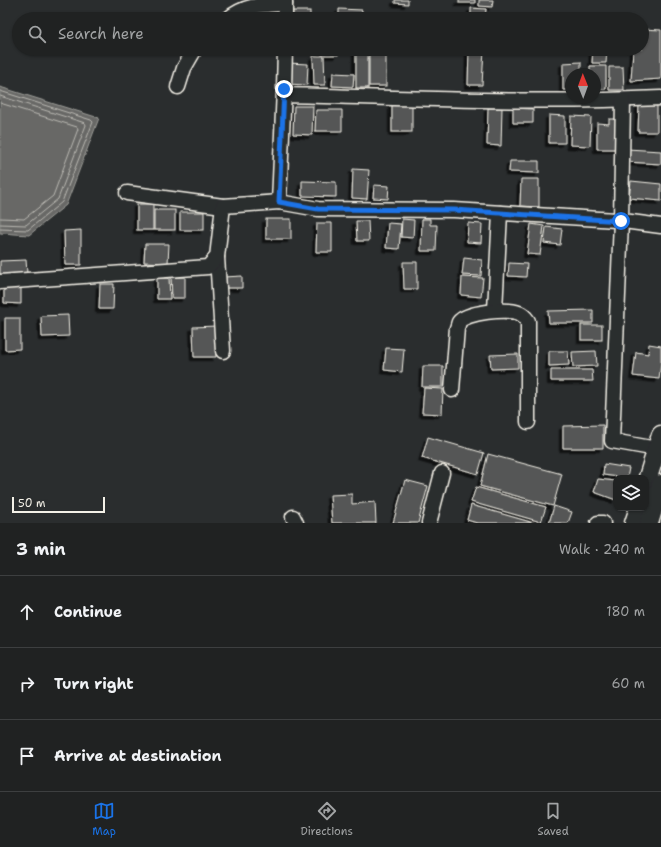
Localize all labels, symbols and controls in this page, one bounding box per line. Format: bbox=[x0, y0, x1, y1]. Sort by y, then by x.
search box bbox=[12, 12, 649, 56]
icon: search bbox=[26, 23, 48, 45]
text: Search here bbox=[58, 24, 144, 44]
north arrow bbox=[565, 68, 601, 104]
route end bbox=[275, 80, 293, 98]
route start bbox=[612, 212, 630, 230]
map controls bbox=[613, 475, 649, 511]
button: layers bbox=[613, 475, 649, 511]
scale bar bbox=[12, 495, 105, 514]
text: 50 m bbox=[18, 496, 46, 511]
text: 3 min bbox=[16, 538, 66, 560]
text: Walk · 240 m bbox=[559, 541, 645, 558]
icon: ahead bbox=[16, 601, 38, 623]
text: Continue bbox=[54, 602, 122, 622]
text: 180 m bbox=[606, 603, 645, 620]
icon: right bbox=[16, 673, 38, 695]
text: Turn right bbox=[54, 674, 134, 694]
text: 60 m bbox=[612, 675, 645, 692]
icon: arrive bbox=[16, 745, 38, 767]
text: Arrive at destination bbox=[54, 746, 222, 766]
tab: Map bbox=[92, 800, 116, 839]
tab: Directions bbox=[300, 800, 353, 839]
tab: Saved bbox=[537, 800, 569, 839]

